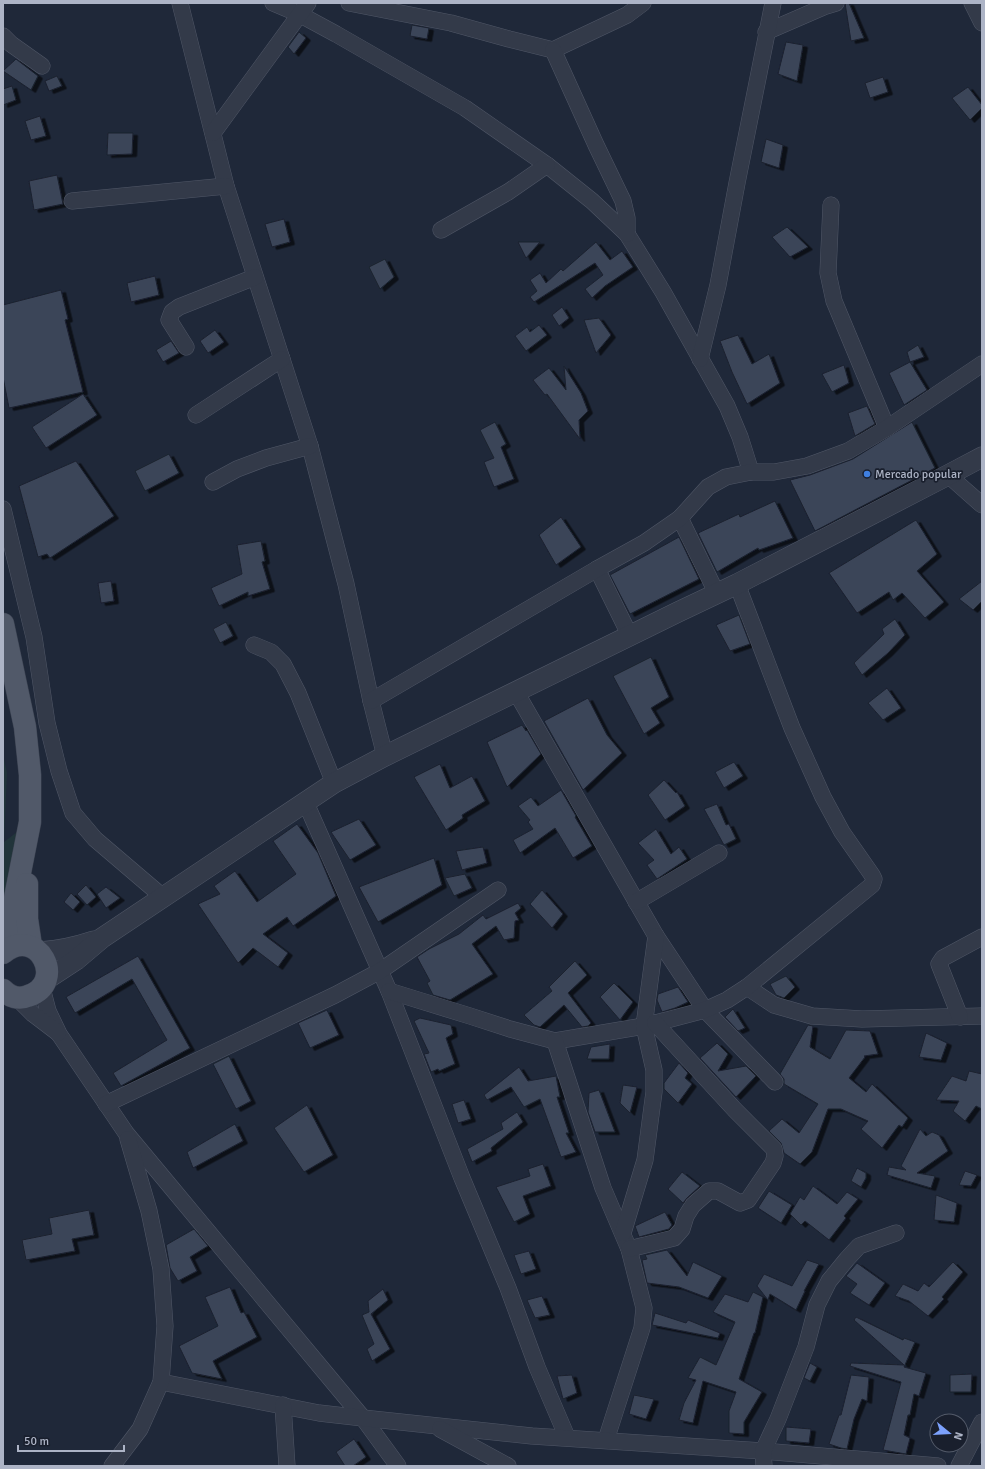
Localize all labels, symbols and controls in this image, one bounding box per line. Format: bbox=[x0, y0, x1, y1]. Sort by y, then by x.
place label: Mercado popular bbox=[875, 467, 962, 482]
marker: Mercado popular bbox=[862, 469, 872, 479]
north arrow bbox=[929, 1413, 969, 1453]
scale bar bbox=[18, 1427, 124, 1453]
text: N bbox=[951, 1430, 965, 1442]
text: 50 m bbox=[24, 1434, 49, 1449]

